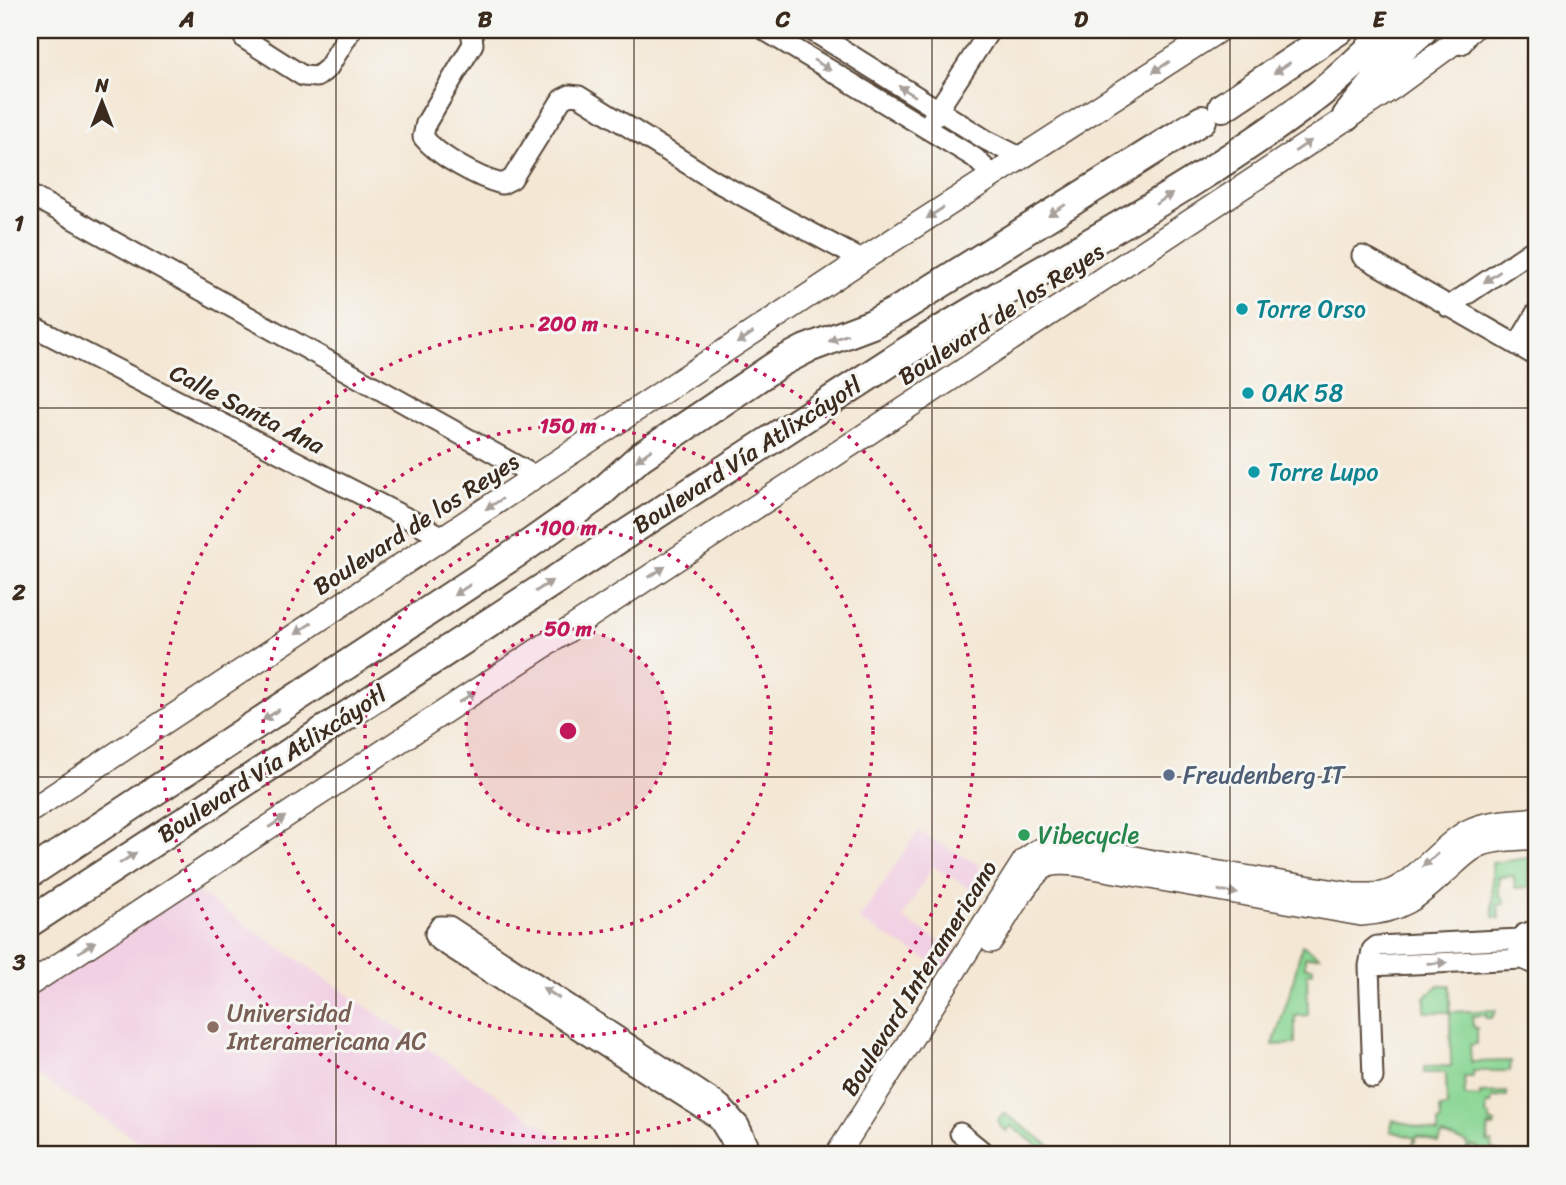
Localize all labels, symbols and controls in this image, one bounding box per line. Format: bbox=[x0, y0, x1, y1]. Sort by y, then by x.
text: A bbox=[178, 0, 195, 40]
text: B bbox=[478, 0, 493, 40]
text: C bbox=[775, 0, 791, 40]
text: D bbox=[1074, 0, 1089, 40]
text: E bbox=[1373, 0, 1388, 40]
one-way arrow bbox=[813, 59, 832, 72]
one-way arrow bbox=[1152, 60, 1171, 73]
one-way arrow bbox=[1272, 61, 1292, 74]
north arrow bbox=[66, 66, 136, 136]
text: N bbox=[94, 69, 109, 102]
one-way arrow bbox=[898, 84, 917, 97]
one-way arrow bbox=[1294, 139, 1312, 153]
one-way arrow bbox=[1155, 192, 1174, 205]
text: 1 bbox=[14, 203, 24, 244]
one-way arrow bbox=[1048, 204, 1067, 217]
one-way arrow bbox=[926, 206, 945, 219]
street label: Boulevard de los Reyes bbox=[889, 231, 1113, 397]
one-way arrow bbox=[1482, 271, 1502, 284]
place label: Torre Orso bbox=[1256, 288, 1366, 330]
marker: Torre Orso bbox=[1234, 301, 1250, 317]
text: 200 m bbox=[537, 305, 599, 343]
one-way arrow bbox=[736, 331, 755, 344]
one-way arrow bbox=[827, 332, 848, 343]
street label: Calle Santa Ana bbox=[162, 352, 333, 466]
street label: Boulevard Vía Atlixcáyotl bbox=[624, 364, 871, 545]
place label: OAK 58 bbox=[1262, 372, 1343, 414]
marker: OAK 58 bbox=[1240, 385, 1256, 401]
text: 150 m bbox=[540, 407, 597, 445]
street label: Boulevard de los Reyes bbox=[304, 441, 528, 607]
one-way arrow bbox=[635, 448, 653, 462]
place label: Torre Lupo bbox=[1268, 451, 1378, 493]
marker: Torre Lupo bbox=[1246, 464, 1262, 480]
one-way arrow bbox=[485, 497, 504, 510]
text: 100 m bbox=[539, 509, 597, 547]
one-way arrow bbox=[648, 565, 666, 579]
text: 2 bbox=[11, 572, 26, 613]
one-way arrow bbox=[534, 580, 553, 593]
one-way arrow bbox=[452, 583, 471, 596]
text: 50 m bbox=[544, 610, 593, 648]
one-way arrow bbox=[295, 621, 313, 635]
street label: Boulevard Vía Atlixcáyotl bbox=[149, 673, 396, 854]
one-way arrow bbox=[457, 690, 477, 703]
one-way arrow bbox=[262, 708, 281, 721]
centre of rings bbox=[556, 719, 580, 743]
place label: Freudenberg IT bbox=[1183, 754, 1347, 796]
marker: Freudenberg IT bbox=[1161, 767, 1177, 783]
place label: Vibecycle bbox=[1038, 814, 1139, 856]
one-way arrow bbox=[267, 815, 287, 828]
marker: Vibecycle bbox=[1016, 827, 1032, 843]
one-way arrow bbox=[119, 851, 137, 865]
street label: Boulevard Interamericano bbox=[829, 851, 1009, 1105]
one-way arrow bbox=[1422, 852, 1439, 867]
one-way arrow bbox=[1217, 886, 1239, 897]
one-way arrow bbox=[78, 940, 96, 954]
text: 3 bbox=[12, 942, 26, 983]
one-way arrow bbox=[1426, 957, 1448, 968]
one-way arrow bbox=[542, 986, 560, 1000]
place label: Universidad Interamericana AC bbox=[226, 992, 427, 1062]
marker: Universidad Interamericana AC bbox=[205, 1019, 221, 1035]

